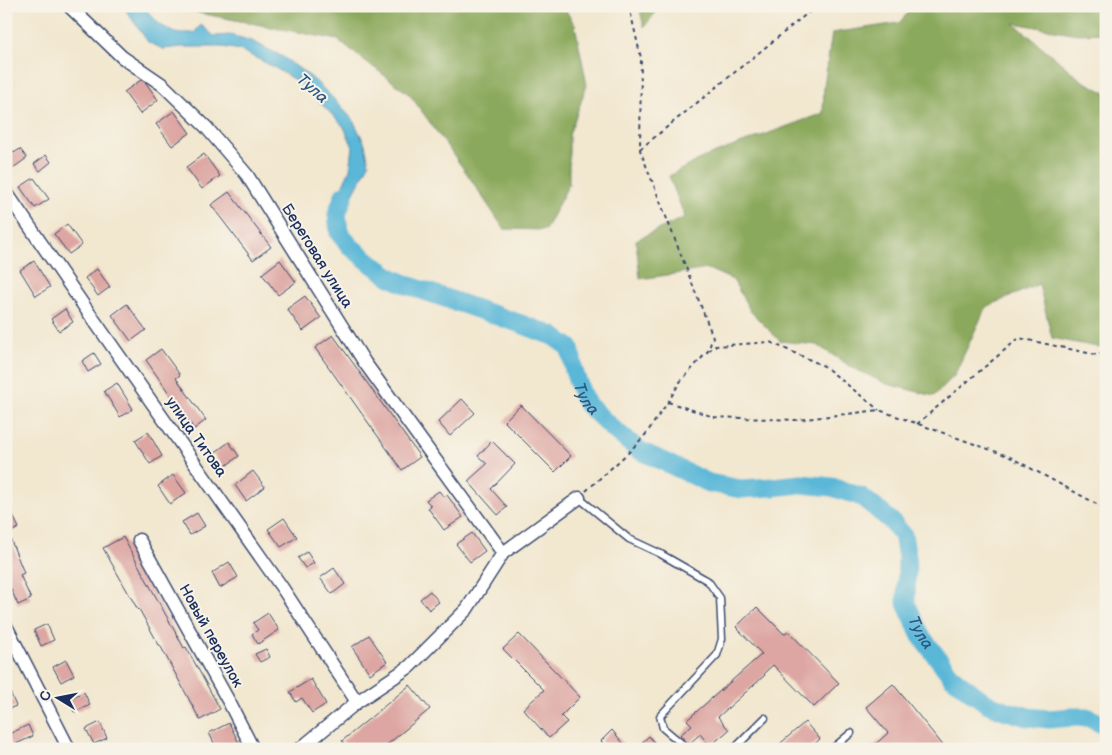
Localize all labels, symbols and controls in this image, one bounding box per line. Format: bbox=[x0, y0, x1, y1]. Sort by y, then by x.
water label: Тула bbox=[292, 70, 332, 108]
street label: Береговая улица bbox=[277, 200, 357, 312]
water label: Тула bbox=[569, 380, 603, 420]
street label: улица Титова bbox=[161, 393, 231, 481]
street label: Новый переулок bbox=[175, 581, 247, 691]
water label: Тула bbox=[904, 613, 937, 653]
north arrow bbox=[32, 672, 82, 722]
text: С bbox=[36, 689, 55, 702]

